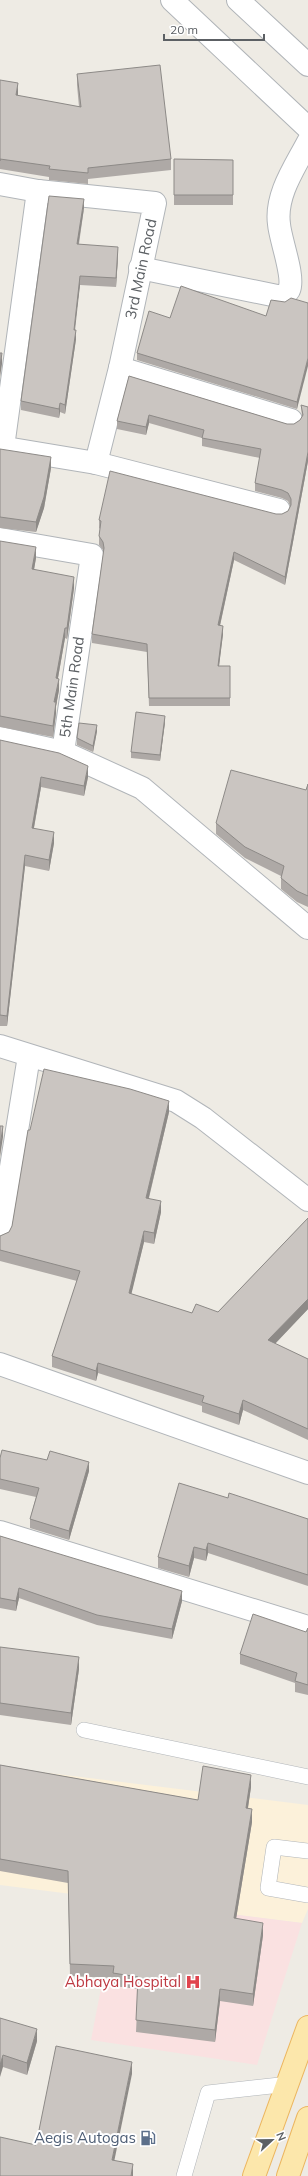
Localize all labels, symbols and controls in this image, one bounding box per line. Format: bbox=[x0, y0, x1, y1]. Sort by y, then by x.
scale bar bbox=[164, 16, 264, 42]
text: 20 m bbox=[170, 22, 198, 37]
street label: 3rd Main Road bbox=[121, 217, 160, 321]
street label: 5th Main Road bbox=[55, 635, 88, 739]
place label: Abhaya Hospital bbox=[65, 1972, 181, 1991]
hospital icon: Abhaya Hospital bbox=[184, 1973, 202, 1991]
north arrow bbox=[252, 2120, 292, 2160]
place label: Aegis Autogas bbox=[34, 2128, 136, 2147]
fuel station icon: Aegis Autogas bbox=[139, 2129, 157, 2147]
text: N bbox=[273, 2130, 289, 2143]

